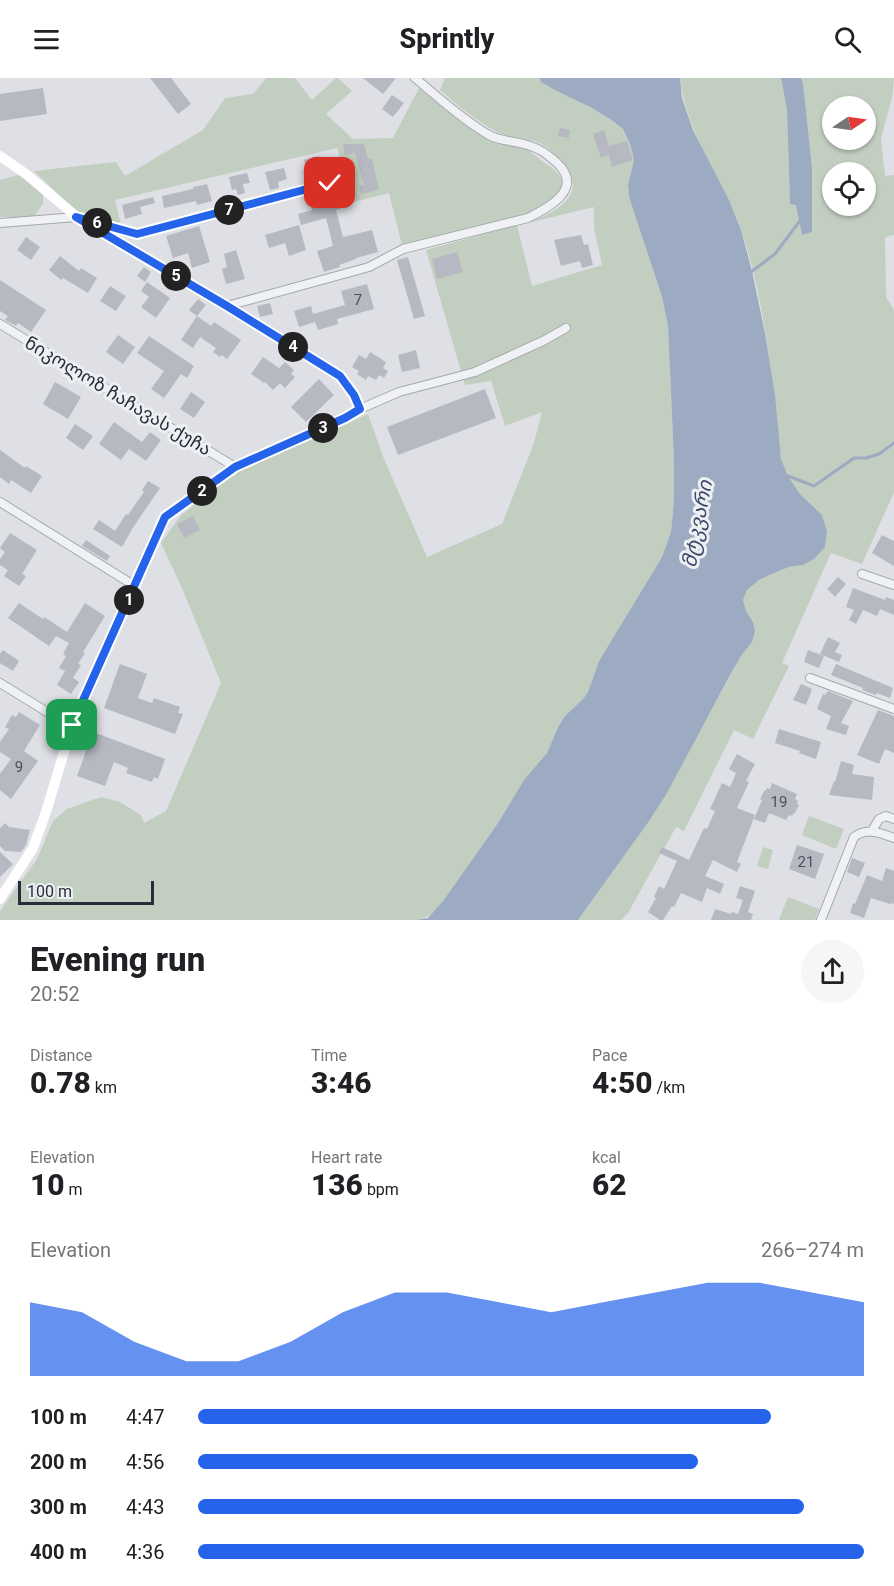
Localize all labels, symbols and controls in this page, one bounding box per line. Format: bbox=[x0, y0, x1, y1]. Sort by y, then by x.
icon: menu bbox=[30, 23, 63, 56]
text: Sprintly bbox=[400, 23, 494, 55]
icon: search bbox=[831, 23, 864, 56]
north arrow bbox=[822, 96, 876, 150]
map controls bbox=[822, 96, 876, 216]
pin bbox=[304, 157, 355, 208]
button: locate bbox=[822, 162, 876, 216]
icon: check bbox=[313, 166, 346, 199]
pin: 7 bbox=[214, 195, 244, 225]
text: 7 bbox=[224, 200, 234, 219]
pin: 6 bbox=[82, 208, 112, 238]
text: 6 bbox=[92, 213, 102, 232]
pin: 5 bbox=[161, 261, 191, 291]
text: 5 bbox=[171, 266, 181, 285]
house number: 7 bbox=[354, 291, 362, 309]
street label: ნიკოლოზ ჩაჩავას ქუჩა bbox=[21, 332, 215, 460]
pin: 4 bbox=[278, 332, 308, 362]
text: 4 bbox=[288, 337, 298, 356]
pin: 3 bbox=[308, 413, 338, 443]
text: 3 bbox=[318, 418, 328, 437]
pin: 2 bbox=[187, 476, 217, 506]
water label: მტკვარი bbox=[677, 477, 717, 570]
text: 2 bbox=[197, 481, 207, 500]
pin: 1 bbox=[114, 585, 144, 615]
text: 1 bbox=[124, 590, 134, 609]
pin bbox=[46, 699, 97, 750]
icon: arrive bbox=[55, 708, 88, 741]
house number: 9 bbox=[15, 758, 23, 776]
house number: 19 bbox=[771, 793, 787, 811]
house number: 21 bbox=[798, 853, 814, 871]
scale bar bbox=[18, 878, 154, 905]
text: 100 m bbox=[27, 882, 72, 901]
text: Evening run bbox=[30, 940, 205, 979]
button: share bbox=[801, 940, 864, 1003]
text: 20:52 bbox=[30, 982, 80, 1006]
text: Distance bbox=[30, 1046, 92, 1065]
text: Time bbox=[311, 1046, 347, 1065]
text: Pace bbox=[592, 1046, 628, 1065]
text: 0.78 bbox=[30, 1065, 91, 1100]
text: 3:46 bbox=[311, 1065, 372, 1100]
text: 4:50 bbox=[592, 1065, 653, 1100]
text: km bbox=[91, 1078, 117, 1097]
text: /km bbox=[653, 1078, 685, 1097]
text: Elevation bbox=[30, 1148, 95, 1167]
text: Heart rate bbox=[311, 1148, 382, 1167]
text: kcal bbox=[592, 1148, 621, 1167]
text: 10 bbox=[30, 1167, 65, 1202]
text: 136 bbox=[311, 1167, 363, 1202]
text: 62 bbox=[592, 1167, 627, 1202]
text: m bbox=[65, 1180, 83, 1199]
text: bpm bbox=[363, 1180, 399, 1199]
text: Elevation bbox=[30, 1238, 111, 1262]
text: 266–274 m bbox=[761, 1238, 864, 1262]
text: 100 m bbox=[30, 1405, 87, 1429]
text: 4:47 bbox=[126, 1405, 165, 1429]
text: 200 m bbox=[30, 1450, 87, 1474]
text: 4:56 bbox=[126, 1450, 165, 1474]
text: 300 m bbox=[30, 1495, 87, 1519]
text: 4:43 bbox=[126, 1495, 165, 1519]
text: 400 m bbox=[30, 1540, 87, 1564]
text: 4:36 bbox=[126, 1540, 165, 1564]

